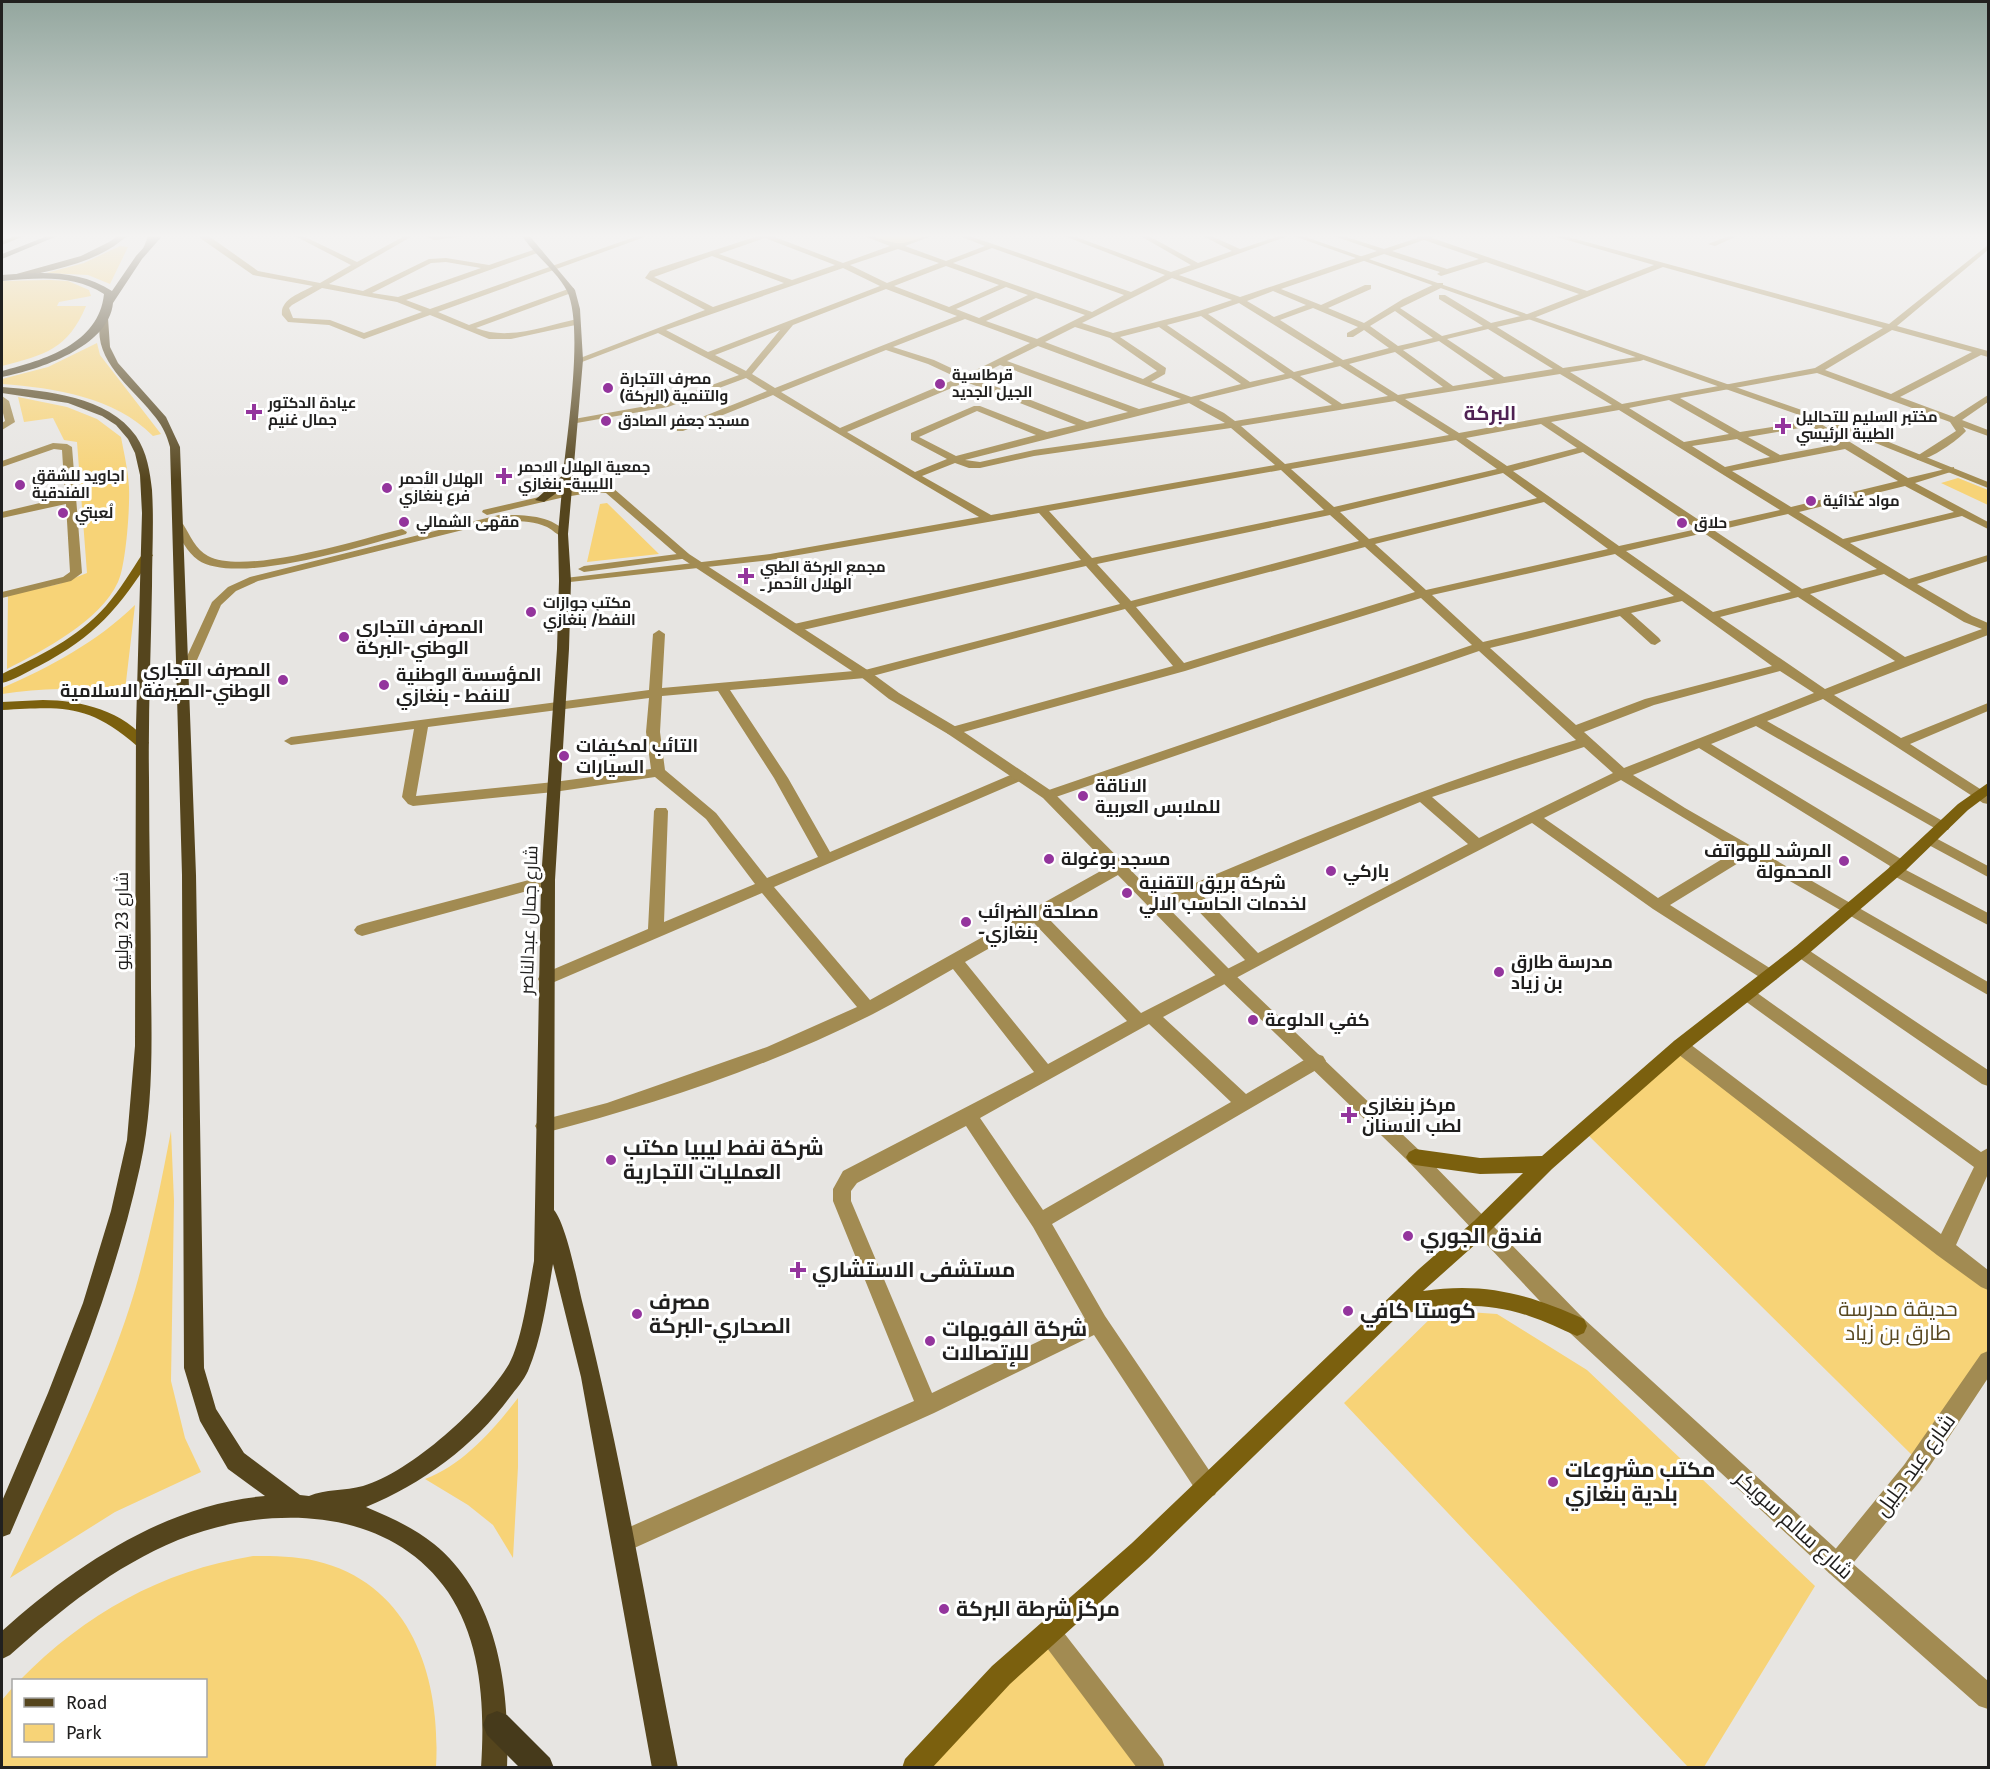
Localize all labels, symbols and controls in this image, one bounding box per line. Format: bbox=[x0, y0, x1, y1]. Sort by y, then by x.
place label: قرطاسية الجيل الجديد bbox=[952, 366, 1032, 401]
place label: مصرف التجارة والتنمية (البركة) bbox=[620, 370, 728, 405]
marker: قرطاسية الجيل الجديد bbox=[933, 377, 947, 391]
marker: مصرف التجارة والتنمية (البركة) bbox=[601, 381, 615, 395]
place label: عيادة الدكتور جمال غنيم bbox=[267, 394, 356, 430]
district label: البركة bbox=[1464, 401, 1516, 425]
marker: عيادة الدكتور جمال غنيم bbox=[245, 403, 263, 421]
place label: مختبر السليم للتحاليل الطيبة الرئيسي bbox=[1796, 408, 1938, 446]
place label: مسجد جعفر الصادق bbox=[618, 412, 750, 430]
marker: مسجد جعفر الصادق bbox=[599, 414, 613, 428]
marker: مختبر السليم للتحاليل الطيبة الرئيسي bbox=[1774, 417, 1792, 435]
place label: جمعية الهلال الاحمر الليبية- بنغازي bbox=[517, 458, 650, 496]
place label: اجاويد للشقق الفندقية bbox=[32, 467, 125, 502]
marker: جمعية الهلال الاحمر الليبية- بنغازي bbox=[495, 467, 513, 485]
place label: الهلال الأحمر فرع بنغازي bbox=[398, 470, 483, 508]
marker: اجاويد للشقق الفندقية bbox=[13, 478, 27, 492]
marker: الهلال الأحمر فرع بنغازي bbox=[380, 481, 394, 495]
place label: مواد غذائية bbox=[1823, 492, 1900, 510]
marker: مواد غذائية bbox=[1804, 494, 1818, 508]
place label: لُعبتي bbox=[75, 503, 113, 525]
marker: لُعبتي bbox=[56, 506, 70, 520]
place label: مقهى الشمالي bbox=[416, 513, 520, 534]
place label: حلاق bbox=[1694, 514, 1727, 532]
marker: مقهى الشمالي bbox=[397, 515, 411, 529]
marker: حلاق bbox=[1675, 516, 1689, 530]
place label: مجمع البركة الطبي _الهلال الأحمر bbox=[760, 558, 886, 593]
marker: مجمع البركة الطبي _الهلال الأحمر bbox=[737, 567, 755, 585]
place label: مكتب جوازات النفط/ بنغازي bbox=[543, 594, 636, 632]
marker: مكتب جوازات النفط/ بنغازي bbox=[524, 605, 538, 619]
place label: المصرف التجاري الوطني-البركة bbox=[356, 616, 484, 663]
marker: المصرف التجاري الوطني-البركة bbox=[337, 630, 351, 644]
place label: المصرف التجاري الوطني-الصيرفة الاسلامية bbox=[60, 659, 271, 706]
place label: المؤسسة الوطنية للنفط - بنغازي bbox=[396, 664, 541, 710]
marker: المصرف التجاري الوطني-الصيرفة الاسلامية bbox=[276, 673, 290, 687]
marker: المؤسسة الوطنية للنفط - بنغازي bbox=[377, 678, 391, 692]
place label: التائب لمكيفات السيارات bbox=[576, 735, 698, 778]
marker: التائب لمكيفات السيارات bbox=[557, 749, 571, 763]
place label: الاناقة للملابس العربية bbox=[1095, 775, 1220, 818]
marker: الاناقة للملابس العربية bbox=[1076, 789, 1090, 803]
place label: المرشد للهواتف المحمولة bbox=[1704, 840, 1832, 883]
street label: شارع جمال عبدالناصر bbox=[515, 845, 544, 996]
place label: مسجد بوغولة bbox=[1061, 848, 1170, 870]
marker: مسجد بوغولة bbox=[1042, 852, 1056, 866]
marker: المرشد للهواتف المحمولة bbox=[1837, 854, 1851, 868]
place label: باركي bbox=[1343, 860, 1389, 886]
marker: باركي bbox=[1324, 864, 1338, 878]
street label: شارع 23 يوليو bbox=[111, 872, 134, 970]
place label: شركة بريق التقنية لخدمات الحاسب الالي bbox=[1139, 872, 1306, 919]
marker: شركة بريق التقنية لخدمات الحاسب الالي bbox=[1120, 886, 1134, 900]
place label: مصلحة الضرائب -بنغازي bbox=[978, 901, 1099, 947]
marker: مصلحة الضرائب -بنغازي bbox=[959, 915, 973, 929]
place label: مدرسة طارق بن زياد bbox=[1511, 951, 1613, 994]
marker: مدرسة طارق بن زياد bbox=[1492, 965, 1506, 979]
place label: كفي الدلوعة bbox=[1265, 1009, 1370, 1035]
marker: كفي الدلوعة bbox=[1246, 1013, 1260, 1027]
place label: مركز بنغازي لطب الاسنان bbox=[1362, 1094, 1462, 1137]
marker: مركز بنغازي لطب الاسنان bbox=[1340, 1106, 1358, 1124]
place label: شركة نفط ليبيا مكتب العمليات التجارية bbox=[623, 1135, 824, 1185]
marker: شركة نفط ليبيا مكتب العمليات التجارية bbox=[604, 1153, 618, 1167]
place label: فندق الجوري bbox=[1420, 1223, 1542, 1253]
marker: فندق الجوري bbox=[1401, 1229, 1415, 1243]
place label: مستشفى الاستشاري bbox=[812, 1257, 1015, 1287]
marker: مستشفى الاستشاري bbox=[789, 1261, 807, 1279]
place label: مصرف الصحاري-البركة bbox=[649, 1289, 791, 1343]
park label: حديقة مدرسة طارق بن زياد bbox=[1838, 1296, 1958, 1346]
place label: كوستا كافي bbox=[1360, 1298, 1476, 1328]
marker: كوستا كافي bbox=[1341, 1304, 1355, 1318]
marker: مصرف الصحاري-البركة bbox=[630, 1307, 644, 1321]
place label: شركة الفويهات للإتصالات bbox=[942, 1316, 1087, 1367]
marker: شركة الفويهات للإتصالات bbox=[923, 1334, 937, 1348]
street label: شارع عبد جليل bbox=[1869, 1409, 1962, 1522]
place label: مكتب مشروعات بلدية بنغازي bbox=[1565, 1457, 1715, 1511]
street label: شارع سالم سويكر bbox=[1728, 1464, 1859, 1586]
marker: مكتب مشروعات بلدية بنغازي bbox=[1546, 1475, 1560, 1489]
place label: مركز شرطة البركة bbox=[956, 1596, 1120, 1622]
marker: مركز شرطة البركة bbox=[937, 1602, 951, 1616]
legend bbox=[12, 1679, 207, 1757]
text: Road bbox=[66, 1692, 108, 1714]
text: Park bbox=[66, 1722, 102, 1744]

